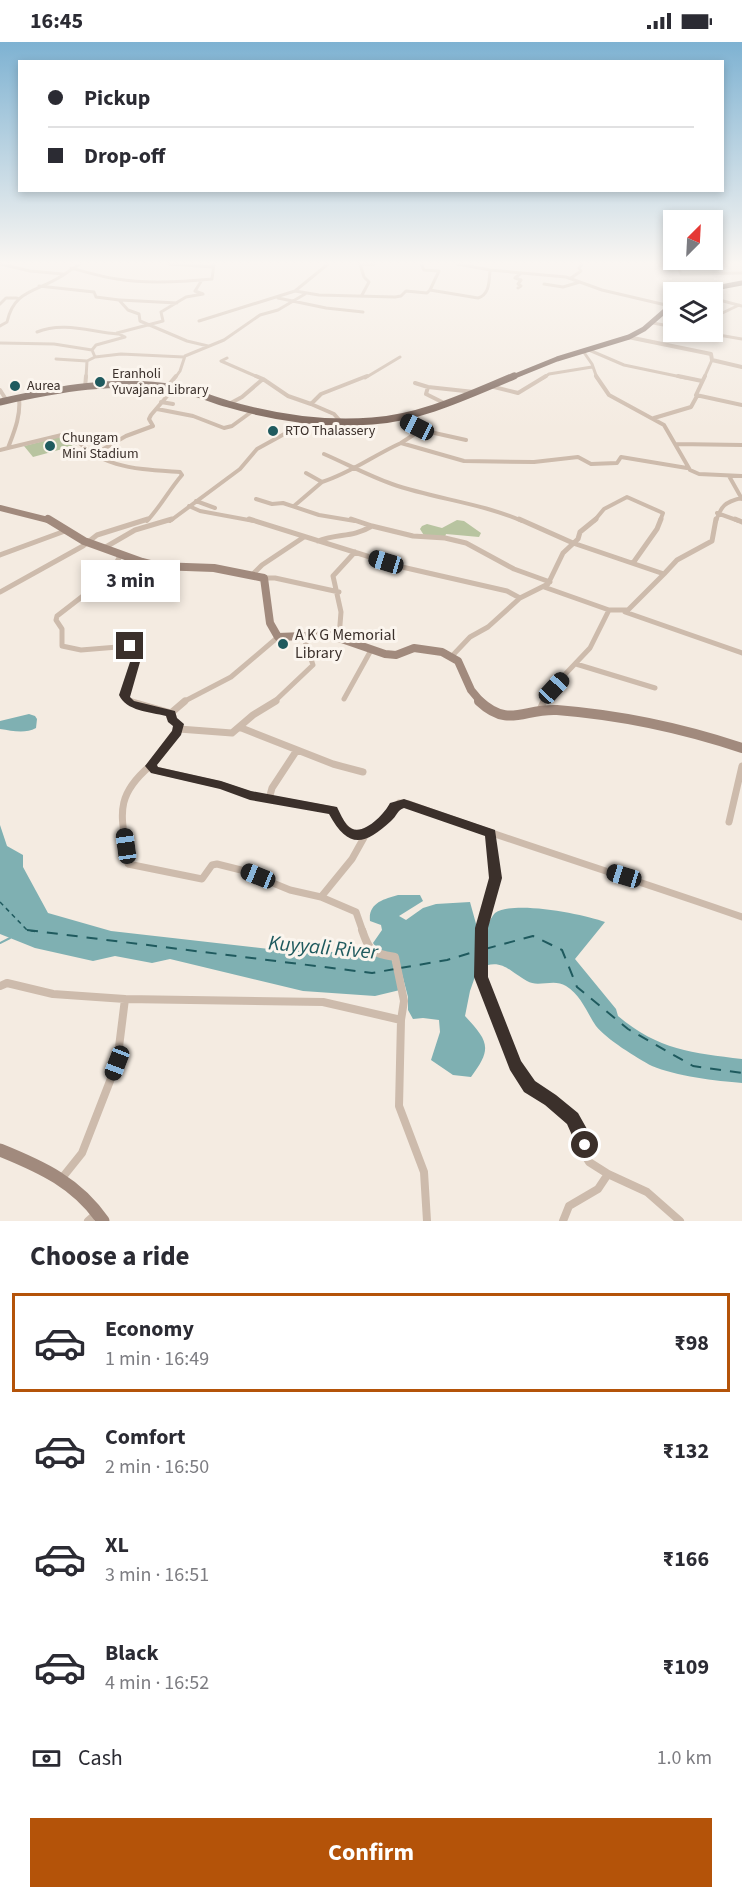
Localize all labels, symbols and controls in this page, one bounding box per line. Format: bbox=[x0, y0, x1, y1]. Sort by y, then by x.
text: 16:45 bbox=[30, 5, 83, 37]
text: Pickup bbox=[84, 82, 150, 114]
text: Drop-off bbox=[84, 140, 165, 172]
north arrow bbox=[663, 210, 723, 270]
map controls bbox=[663, 210, 723, 342]
button: layers bbox=[663, 282, 723, 342]
place label: Eranholi Yuvajana Library bbox=[111, 364, 209, 400]
marker: Eranholi Yuvajana Library bbox=[93, 375, 107, 389]
place label: Aurea bbox=[27, 376, 61, 396]
marker: Aurea bbox=[8, 379, 22, 393]
car bbox=[397, 411, 437, 443]
place label: RTO Thalassery bbox=[285, 421, 376, 441]
marker: RTO Thalassery bbox=[266, 424, 280, 438]
place label: Chungam Mini Stadium bbox=[62, 428, 139, 464]
marker: Chungam Mini Stadium bbox=[43, 439, 57, 453]
car bbox=[366, 548, 406, 576]
callout: 3 min bbox=[80, 559, 180, 601]
text: 3 min bbox=[106, 567, 155, 595]
place label: A K G Memorial Library bbox=[295, 624, 396, 664]
route end bbox=[116, 632, 143, 659]
marker: A K G Memorial Library bbox=[276, 637, 290, 651]
car bbox=[535, 669, 573, 707]
car bbox=[115, 827, 137, 865]
car bbox=[238, 861, 278, 891]
car bbox=[604, 862, 644, 890]
water label: Kuyyali River bbox=[267, 927, 380, 967]
car bbox=[102, 1043, 132, 1083]
route start bbox=[571, 1131, 598, 1158]
text: Choose a ride bbox=[30, 1237, 190, 1276]
text: Economy bbox=[105, 1313, 194, 1345]
icon: car bbox=[33, 1316, 87, 1370]
text: ₹98 bbox=[674, 1327, 709, 1359]
text: 1 min · 16:49 bbox=[105, 1345, 209, 1373]
text: Comfort bbox=[105, 1421, 186, 1453]
icon: car bbox=[33, 1424, 87, 1478]
text: ₹132 bbox=[663, 1435, 709, 1467]
text: 2 min · 16:50 bbox=[105, 1453, 209, 1481]
text: XL bbox=[105, 1529, 129, 1561]
icon: car bbox=[33, 1532, 87, 1586]
text: ₹166 bbox=[663, 1543, 709, 1575]
text: 3 min · 16:51 bbox=[105, 1561, 209, 1589]
text: Black bbox=[105, 1637, 159, 1669]
icon: car bbox=[33, 1640, 87, 1694]
text: ₹109 bbox=[663, 1651, 709, 1683]
text: 4 min · 16:52 bbox=[105, 1669, 209, 1697]
icon: cash bbox=[30, 1742, 63, 1775]
text: Cash bbox=[78, 1742, 123, 1774]
text: 1.0 km bbox=[657, 1744, 712, 1772]
button: Confirm bbox=[30, 1818, 712, 1887]

